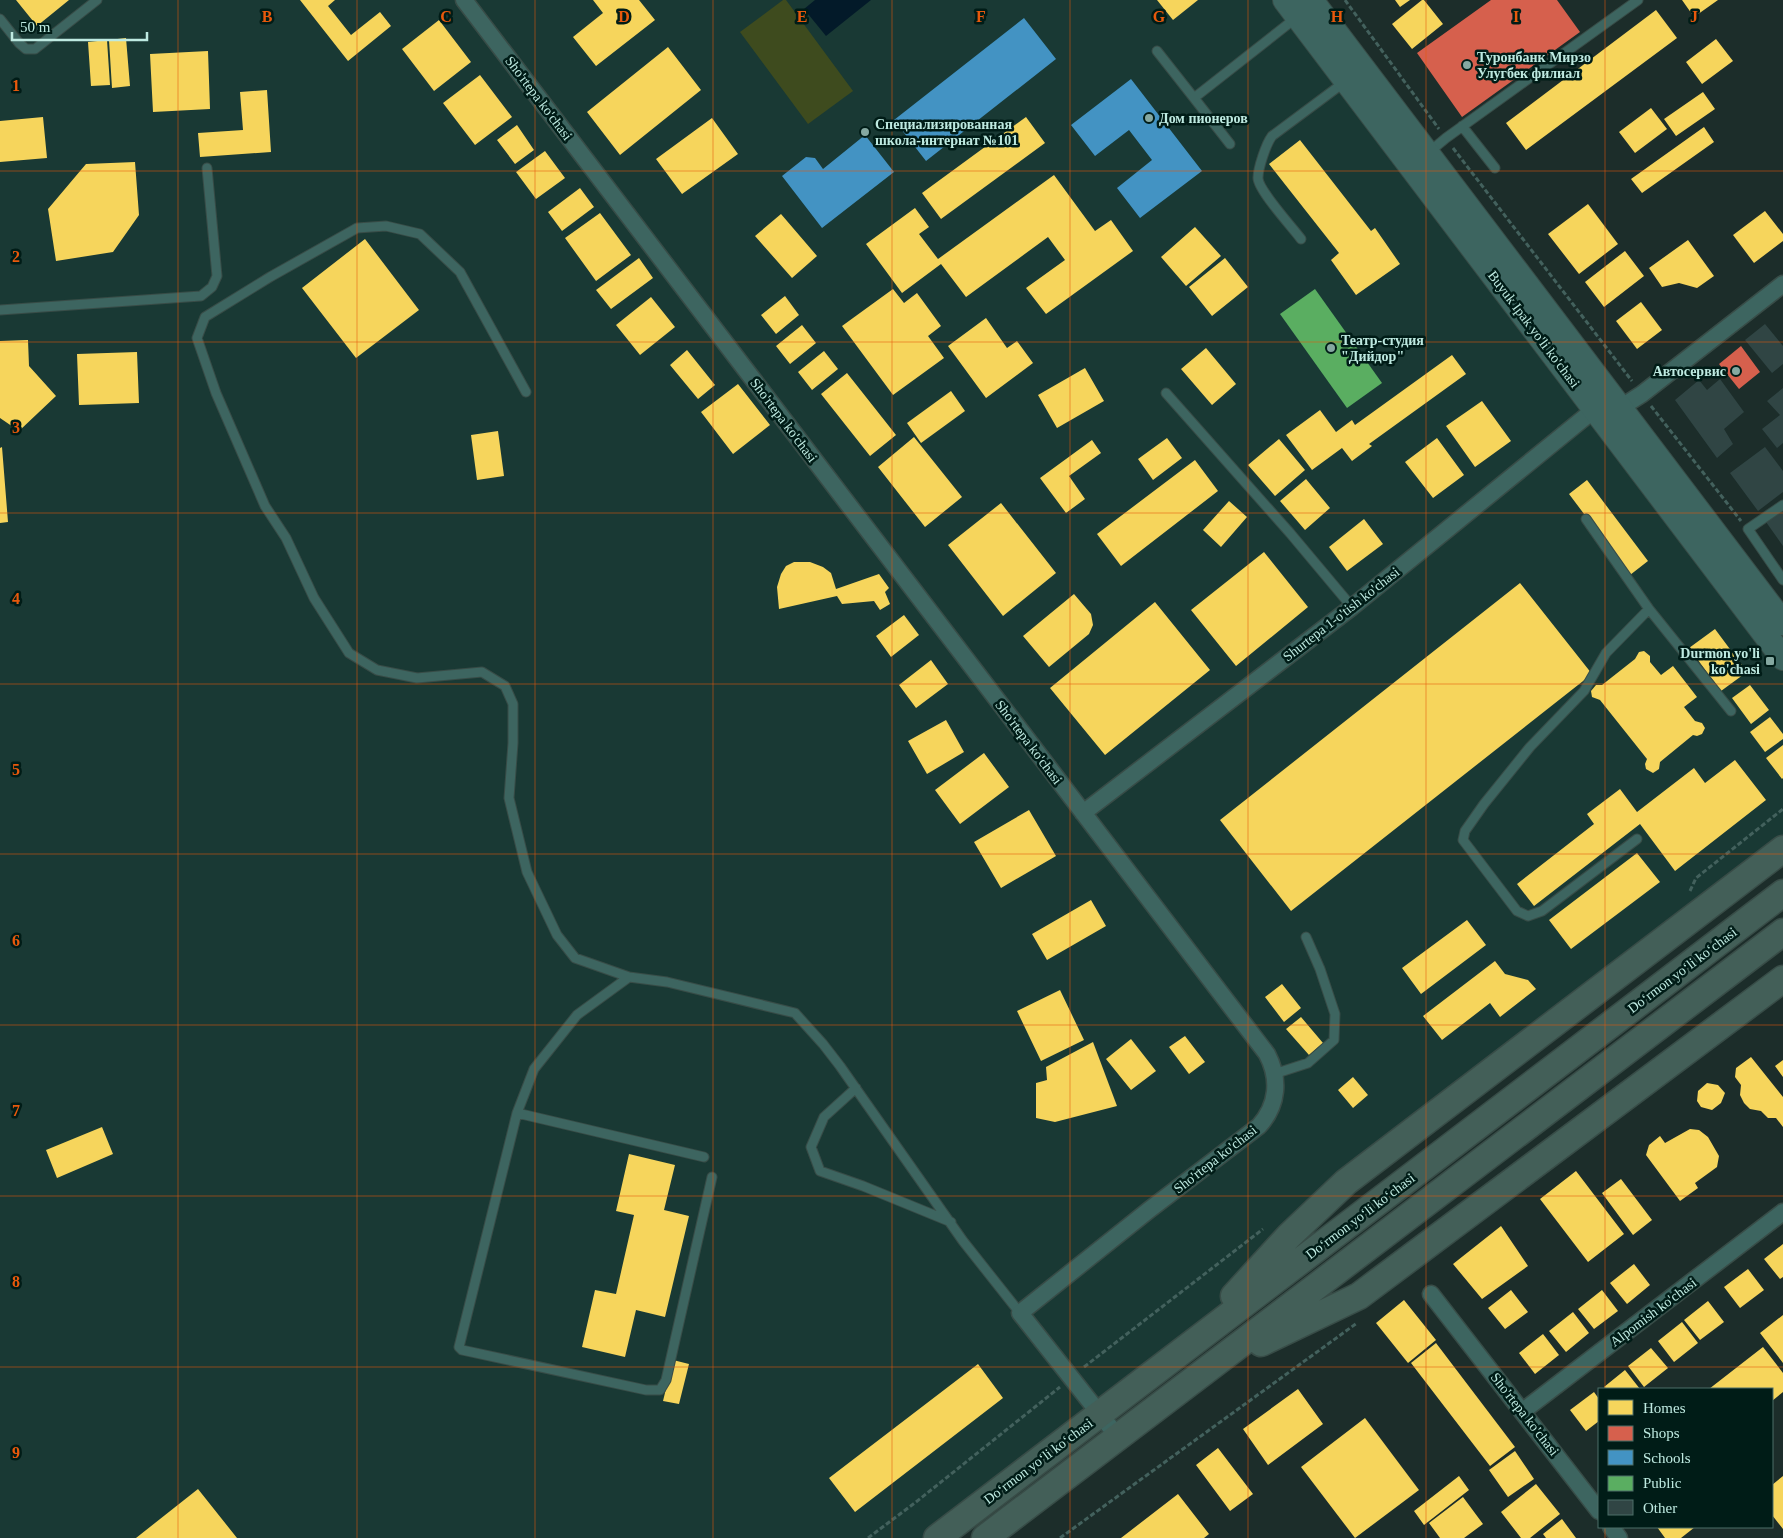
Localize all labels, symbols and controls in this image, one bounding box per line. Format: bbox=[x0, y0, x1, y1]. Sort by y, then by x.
text: B bbox=[262, 8, 273, 25]
text: C bbox=[440, 8, 452, 25]
text: D bbox=[618, 8, 630, 25]
text: E bbox=[797, 8, 807, 25]
text: F bbox=[976, 8, 986, 25]
text: G bbox=[1153, 8, 1166, 25]
text: H bbox=[1331, 8, 1344, 25]
text: I bbox=[1513, 8, 1519, 25]
text: J bbox=[1690, 8, 1698, 25]
scale bar bbox=[12, 10, 148, 42]
text: 50 m bbox=[20, 19, 51, 35]
place label: Туронбанк Мирзо Улугбек филиал bbox=[1477, 50, 1591, 81]
street label: Sho'rtepa ko'chasi bbox=[502, 53, 575, 143]
marker: Туронбанк Мирзо Улугбек филиал bbox=[1461, 59, 1473, 71]
text: 1 bbox=[12, 77, 20, 94]
place label: Дом пионеров bbox=[1159, 111, 1248, 126]
marker: Дом пионеров bbox=[1143, 112, 1155, 124]
place label: Специализированная школа-интернат №101 bbox=[875, 117, 1018, 148]
marker: Специализированная школа-интернат №101 bbox=[859, 126, 871, 138]
text: 2 bbox=[12, 248, 20, 265]
street label: Buyuk Ipak yo'li ko'chasi bbox=[1485, 268, 1582, 391]
place label: Театр-студия "Дийдор" bbox=[1341, 333, 1424, 364]
marker: Театр-студия "Дийдор" bbox=[1325, 342, 1337, 354]
place label: Автосервис bbox=[1653, 364, 1726, 379]
marker: Автосервис bbox=[1730, 365, 1742, 377]
street label: Sho'rtepa ko'chasi bbox=[747, 375, 820, 465]
text: 3 bbox=[12, 419, 20, 436]
street label: Shurtepa 1-o'tish ko'chasi bbox=[1280, 564, 1403, 664]
text: 4 bbox=[12, 590, 20, 607]
place label: Durmon yo'li ko'chasi bbox=[1680, 646, 1760, 677]
marker: Durmon yo'li ko'chasi bbox=[1764, 655, 1776, 667]
street label: Sho'rtepa ko'chasi bbox=[992, 697, 1065, 787]
text: 5 bbox=[12, 761, 20, 778]
street label: Do‘rmon yo‘li ko‘chasi bbox=[1625, 925, 1740, 1016]
text: 6 bbox=[12, 932, 20, 949]
text: 7 bbox=[12, 1102, 20, 1119]
street label: Sho'rtepa ko'chasi bbox=[1171, 1122, 1260, 1196]
street label: Do‘rmon yo‘li ko‘chasi bbox=[1303, 1171, 1418, 1262]
text: 8 bbox=[12, 1273, 20, 1290]
street label: Alpomish ko'chasi bbox=[1607, 1275, 1699, 1350]
street label: Sho'rtepa ko'chasi bbox=[1488, 1370, 1562, 1459]
legend bbox=[1598, 1388, 1773, 1528]
text: Homes bbox=[1643, 1400, 1686, 1416]
street label: Do‘rmon yo‘li ko‘chasi bbox=[981, 1416, 1096, 1507]
text: Shops bbox=[1643, 1425, 1680, 1441]
text: 9 bbox=[12, 1444, 20, 1461]
text: Schools bbox=[1643, 1450, 1691, 1466]
text: Public bbox=[1643, 1475, 1682, 1491]
text: Other bbox=[1643, 1500, 1677, 1516]

